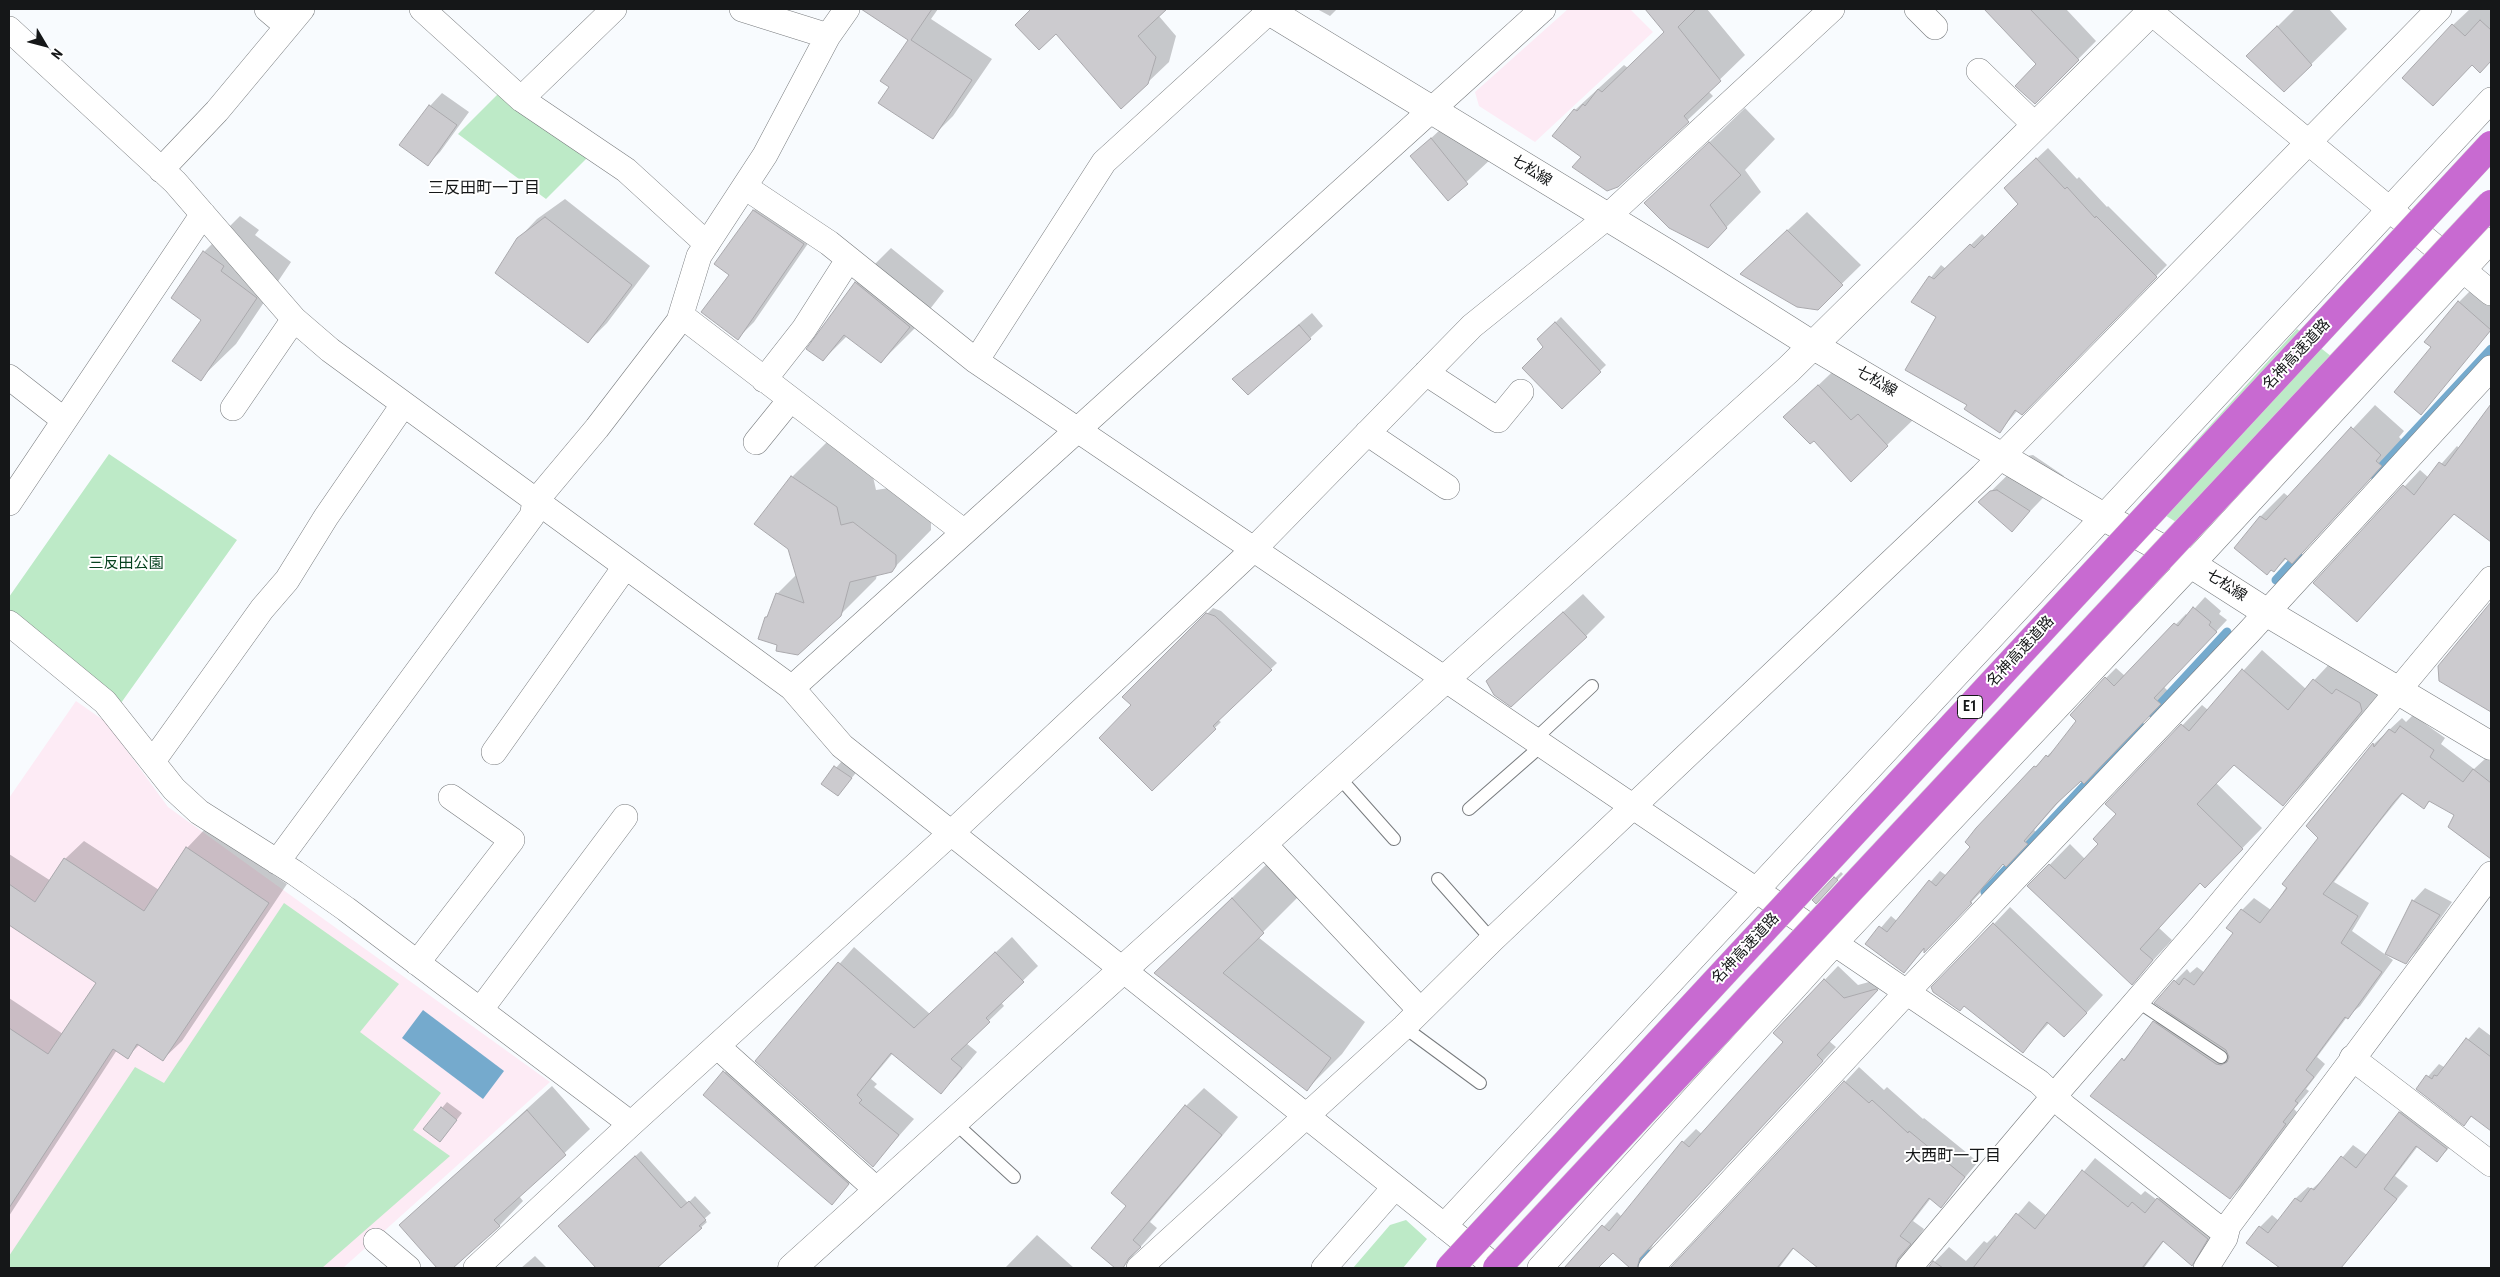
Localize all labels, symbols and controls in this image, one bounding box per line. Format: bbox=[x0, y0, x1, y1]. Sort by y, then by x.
north arrow bbox=[20, 20, 70, 70]
text: N bbox=[48, 46, 66, 62]
street label: 七松線 bbox=[1507, 151, 1555, 191]
district label: 三反田町一丁目 bbox=[428, 179, 540, 199]
street label: 名神高速道路 bbox=[2260, 316, 2334, 394]
street label: 七松線 bbox=[1852, 363, 1900, 401]
park label: 三反田公園 bbox=[89, 555, 163, 573]
street label: 七松線 bbox=[2202, 566, 2250, 606]
street label: 名神高速道路 bbox=[1984, 613, 2058, 691]
road number: E1 bbox=[1958, 696, 1982, 719]
street label: 名神高速道路 bbox=[1709, 910, 1783, 988]
district label: 大西町一丁目 bbox=[1905, 1147, 2001, 1167]

